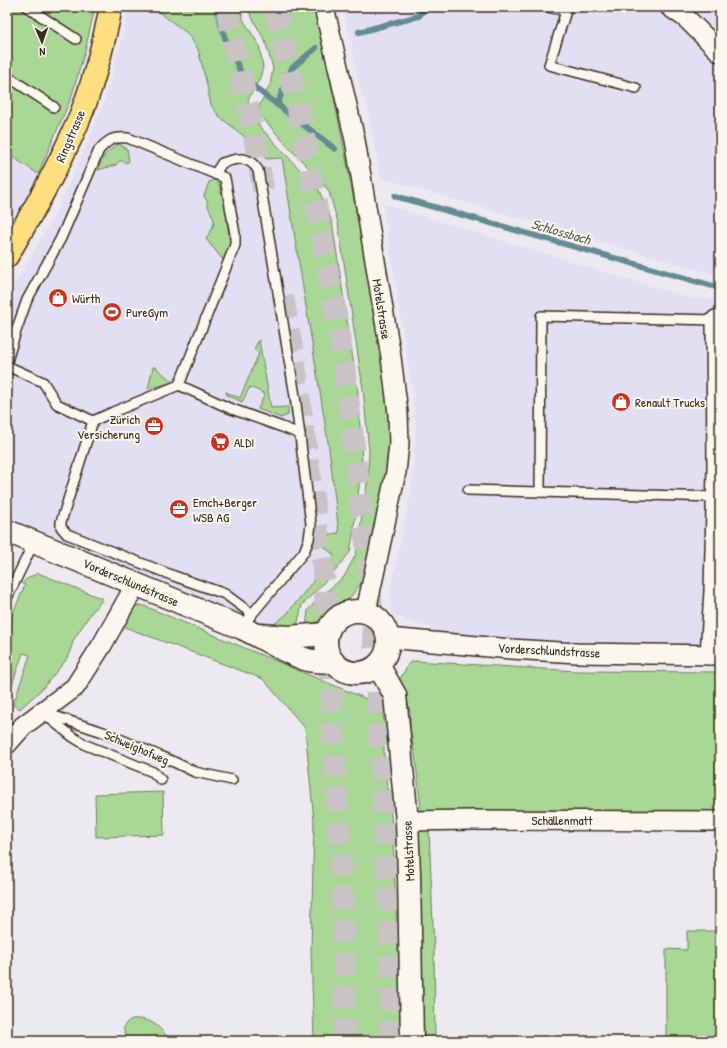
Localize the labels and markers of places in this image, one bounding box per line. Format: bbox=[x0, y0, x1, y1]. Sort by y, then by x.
shop icon: Würth bbox=[47, 287, 69, 309]
place label: Würth bbox=[72, 289, 101, 307]
sports icon: PureGym bbox=[101, 301, 123, 323]
place label: PureGym bbox=[126, 303, 168, 321]
shop icon: Renault Trucks bbox=[610, 391, 632, 413]
place label: Renault Trucks bbox=[635, 393, 705, 411]
place label: Zürich Versicherung bbox=[77, 410, 141, 443]
office icon: Zürich Versicherung bbox=[143, 415, 165, 437]
supermarket icon: ALDI bbox=[209, 431, 231, 453]
place label: ALDI bbox=[234, 433, 254, 451]
place label: Emch+Berger WSB AG bbox=[193, 493, 257, 526]
office icon: Emch+Berger WSB AG bbox=[168, 498, 190, 520]

